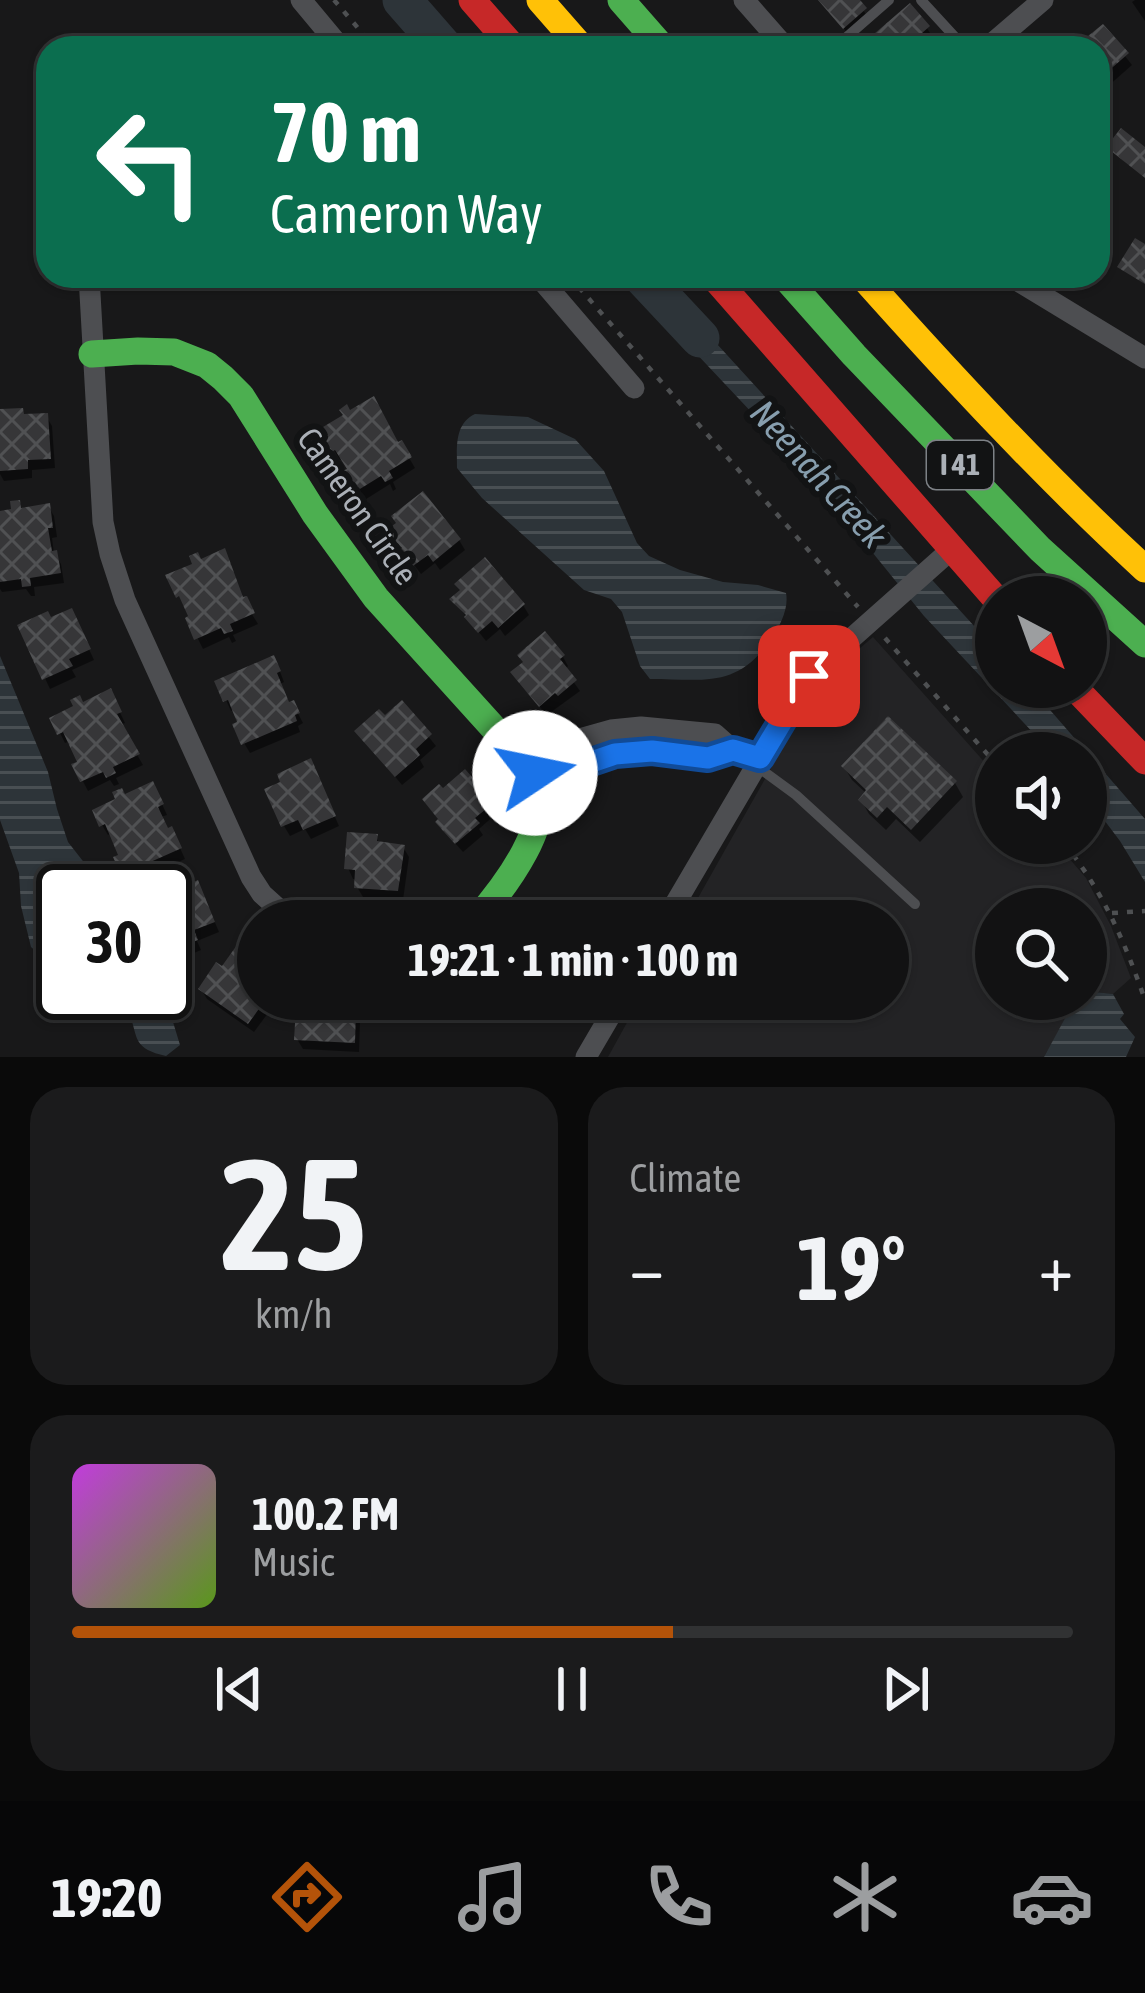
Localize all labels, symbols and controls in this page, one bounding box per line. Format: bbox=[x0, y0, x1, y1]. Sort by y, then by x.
icon: left bbox=[72, 84, 228, 240]
text: 70 m bbox=[270, 84, 421, 180]
text: Cameron Way bbox=[270, 183, 543, 244]
water label: Neenah Creek bbox=[742, 392, 897, 557]
street label: Cameron Circle bbox=[290, 420, 426, 592]
road number: I 41 bbox=[927, 441, 993, 489]
north arrow bbox=[975, 576, 1107, 708]
map controls bbox=[975, 576, 1107, 1020]
pin bbox=[758, 625, 860, 727]
icon: arrive bbox=[776, 643, 842, 709]
position arrow bbox=[472, 710, 598, 836]
button: sound bbox=[975, 732, 1107, 864]
speed limit sign: 30 bbox=[36, 864, 192, 1020]
button: search bbox=[975, 888, 1107, 1020]
text: 19:21 · 1 min · 100 m bbox=[408, 934, 738, 986]
text: 25 bbox=[220, 1124, 367, 1303]
text: Climate bbox=[630, 1156, 741, 1200]
text: 19° bbox=[797, 1216, 906, 1319]
text: − bbox=[630, 1229, 664, 1305]
text: + bbox=[1039, 1229, 1073, 1305]
text: km/h bbox=[255, 1292, 332, 1336]
text: 100.2 FM bbox=[252, 1488, 399, 1540]
text: Music bbox=[252, 1540, 334, 1584]
icon: previous bbox=[206, 1656, 272, 1722]
icon: pause bbox=[539, 1656, 605, 1722]
icon: next bbox=[873, 1656, 939, 1722]
icon: directions bbox=[265, 1855, 349, 1939]
icon: music bbox=[451, 1855, 535, 1939]
icon: phone bbox=[637, 1855, 721, 1939]
icon: climate bbox=[823, 1855, 907, 1939]
icon: car bbox=[1010, 1855, 1094, 1939]
text: 19:20 bbox=[51, 1867, 162, 1928]

